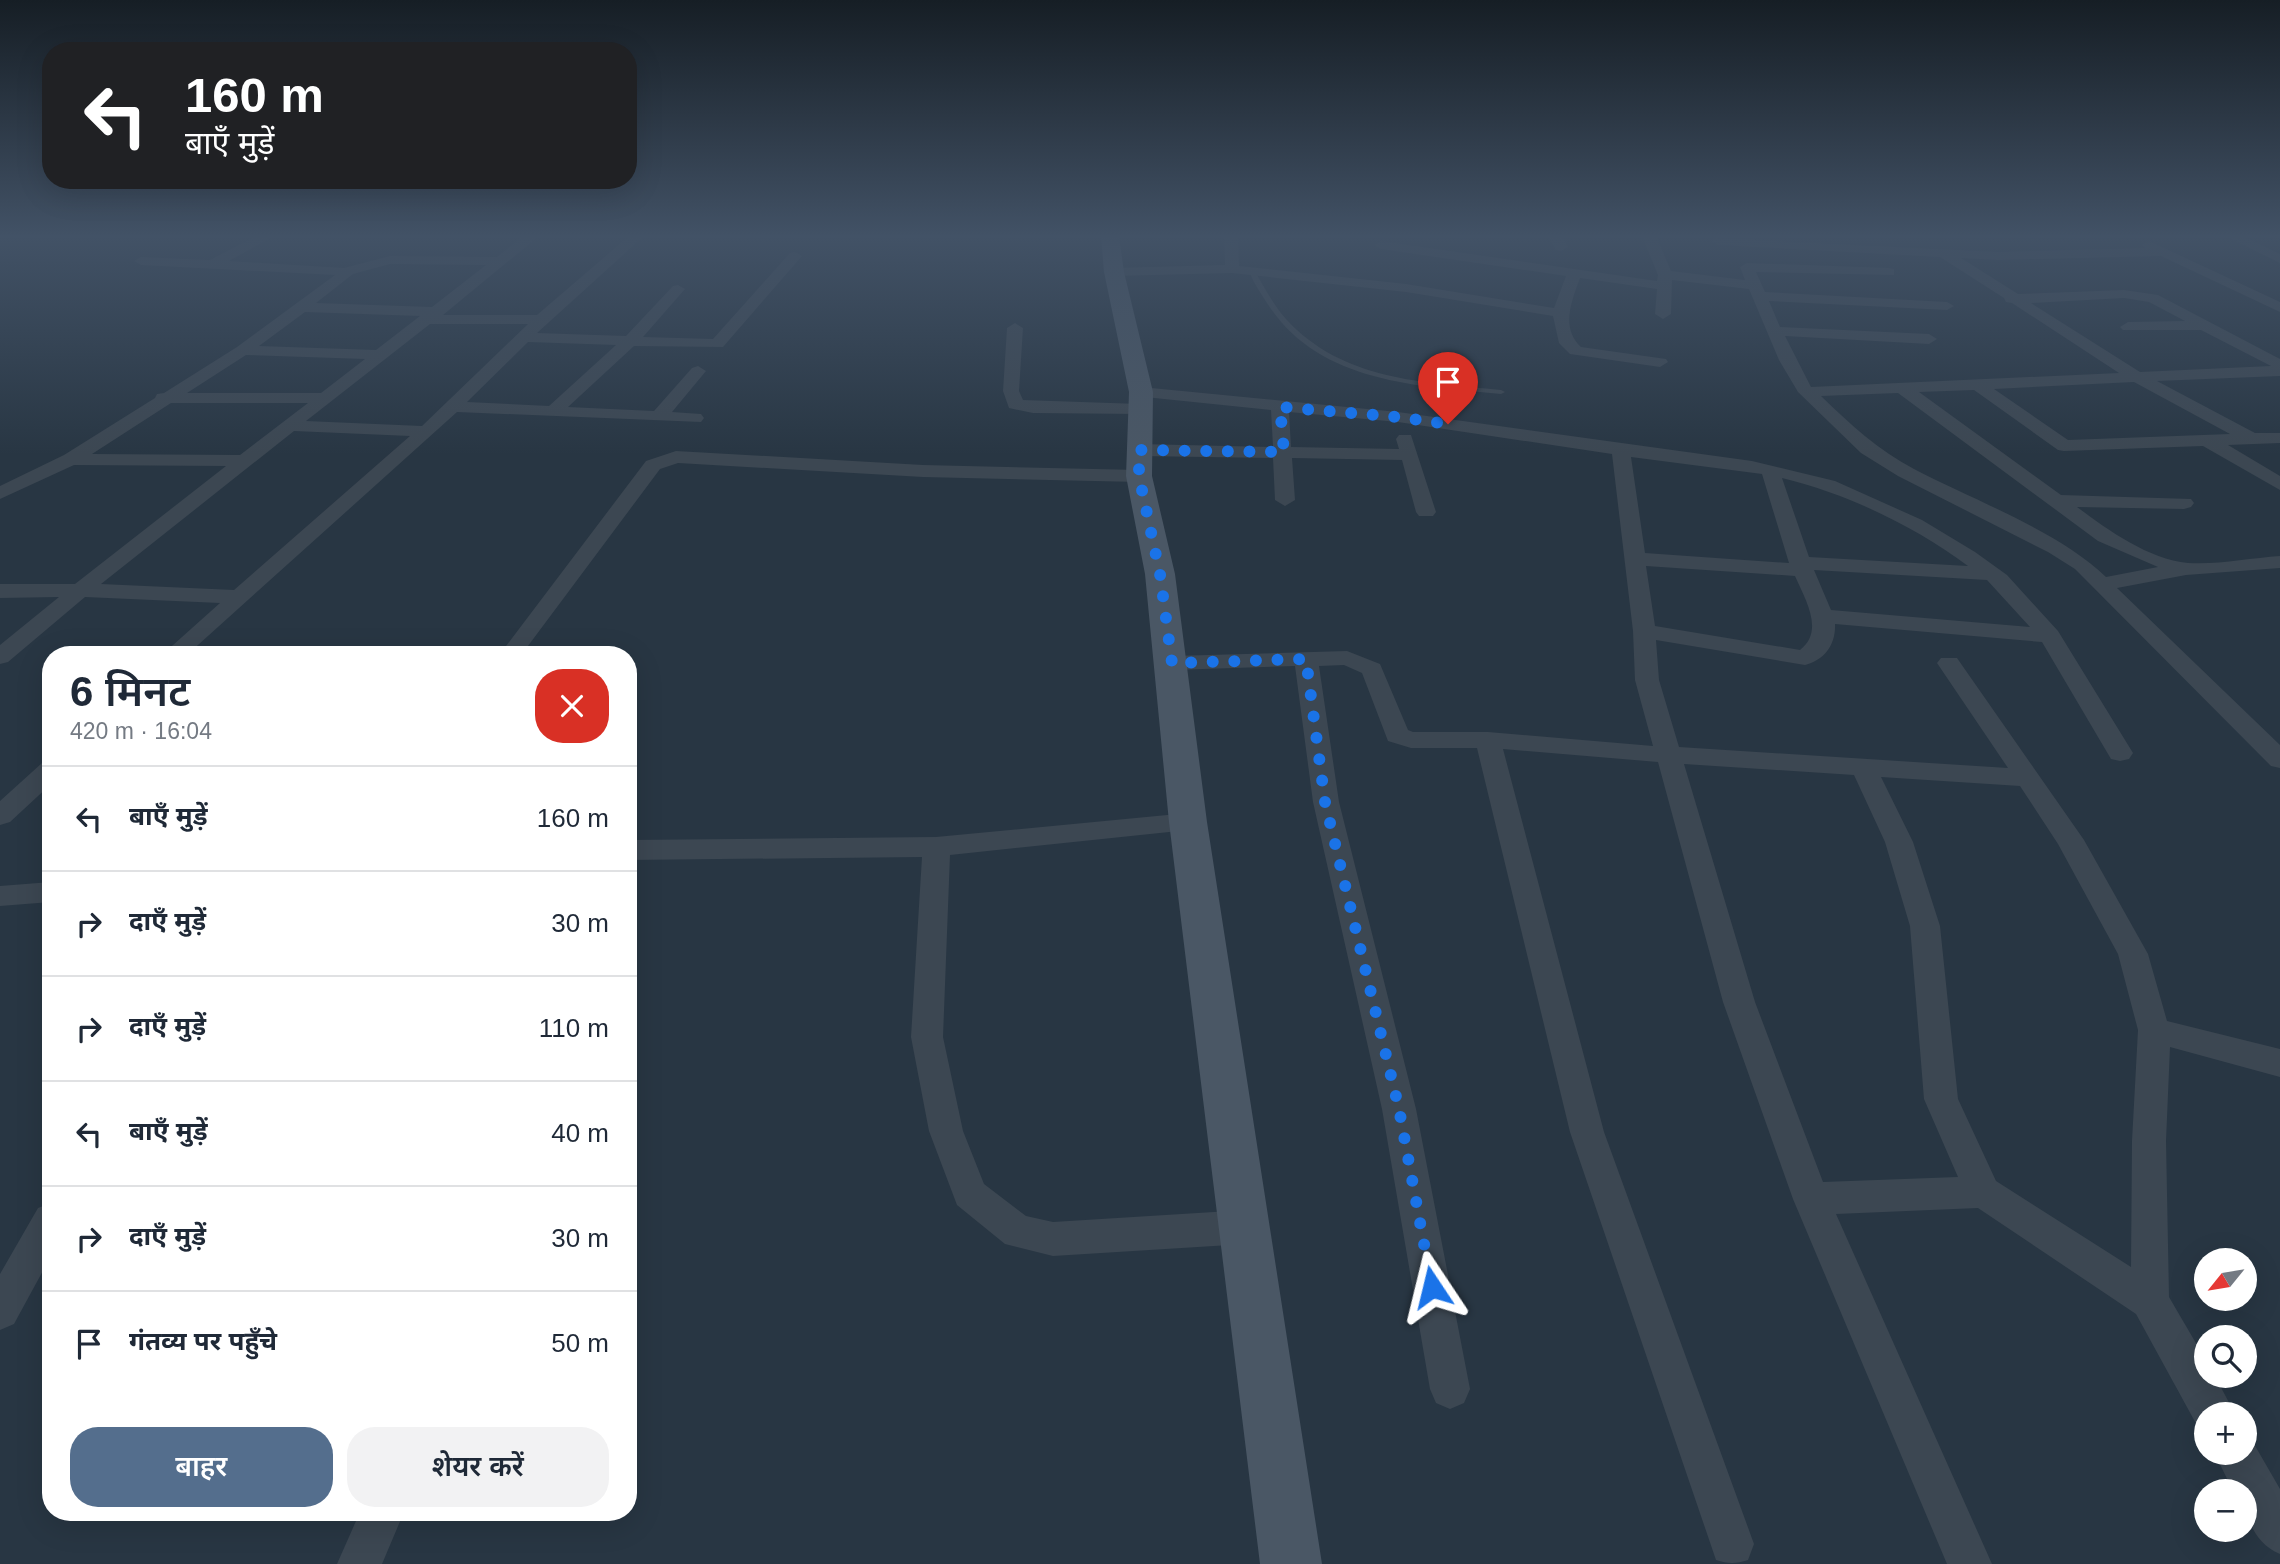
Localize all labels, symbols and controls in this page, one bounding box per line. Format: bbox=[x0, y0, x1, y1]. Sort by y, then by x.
text: 160 m bbox=[185, 68, 324, 122]
icon: left bbox=[70, 70, 161, 161]
text: बाएँ मुड़ें bbox=[185, 125, 274, 161]
pin bbox=[1418, 352, 1478, 424]
icon: arrive bbox=[1429, 363, 1467, 401]
text: 6 मिनट bbox=[70, 668, 190, 715]
button: close bbox=[535, 669, 609, 743]
text: 420 m · 16:04 bbox=[70, 718, 212, 744]
icon: left bbox=[70, 800, 108, 838]
text: बाएँ मुड़ें bbox=[129, 801, 208, 831]
text: 160 m bbox=[537, 803, 609, 833]
icon: right bbox=[70, 905, 108, 943]
text: दाएँ मुड़ें bbox=[129, 906, 206, 936]
text: 30 m bbox=[551, 908, 609, 938]
icon: right bbox=[70, 1010, 108, 1048]
text: दाएँ मुड़ें bbox=[129, 1011, 206, 1041]
text: 110 m bbox=[539, 1013, 609, 1043]
icon: left bbox=[70, 1115, 108, 1153]
text: बाएँ मुड़ें bbox=[129, 1116, 208, 1146]
text: 40 m bbox=[551, 1118, 609, 1148]
icon: right bbox=[70, 1220, 108, 1258]
text: दाएँ मुड़ें bbox=[129, 1221, 206, 1251]
text: 30 m bbox=[551, 1223, 609, 1253]
north arrow bbox=[2194, 1248, 2258, 1311]
map controls bbox=[2194, 1248, 2257, 1542]
position arrow bbox=[1395, 1250, 1469, 1324]
icon: arrive bbox=[70, 1325, 108, 1363]
button: search bbox=[2194, 1325, 2257, 1388]
text: गंतव्य पर पहुँचे bbox=[129, 1326, 277, 1356]
text: 50 m bbox=[551, 1328, 609, 1358]
button: + bbox=[2194, 1402, 2257, 1465]
button: बाहर bbox=[70, 1427, 333, 1507]
button: शेयर करें bbox=[347, 1427, 609, 1507]
button: − bbox=[2194, 1479, 2257, 1542]

